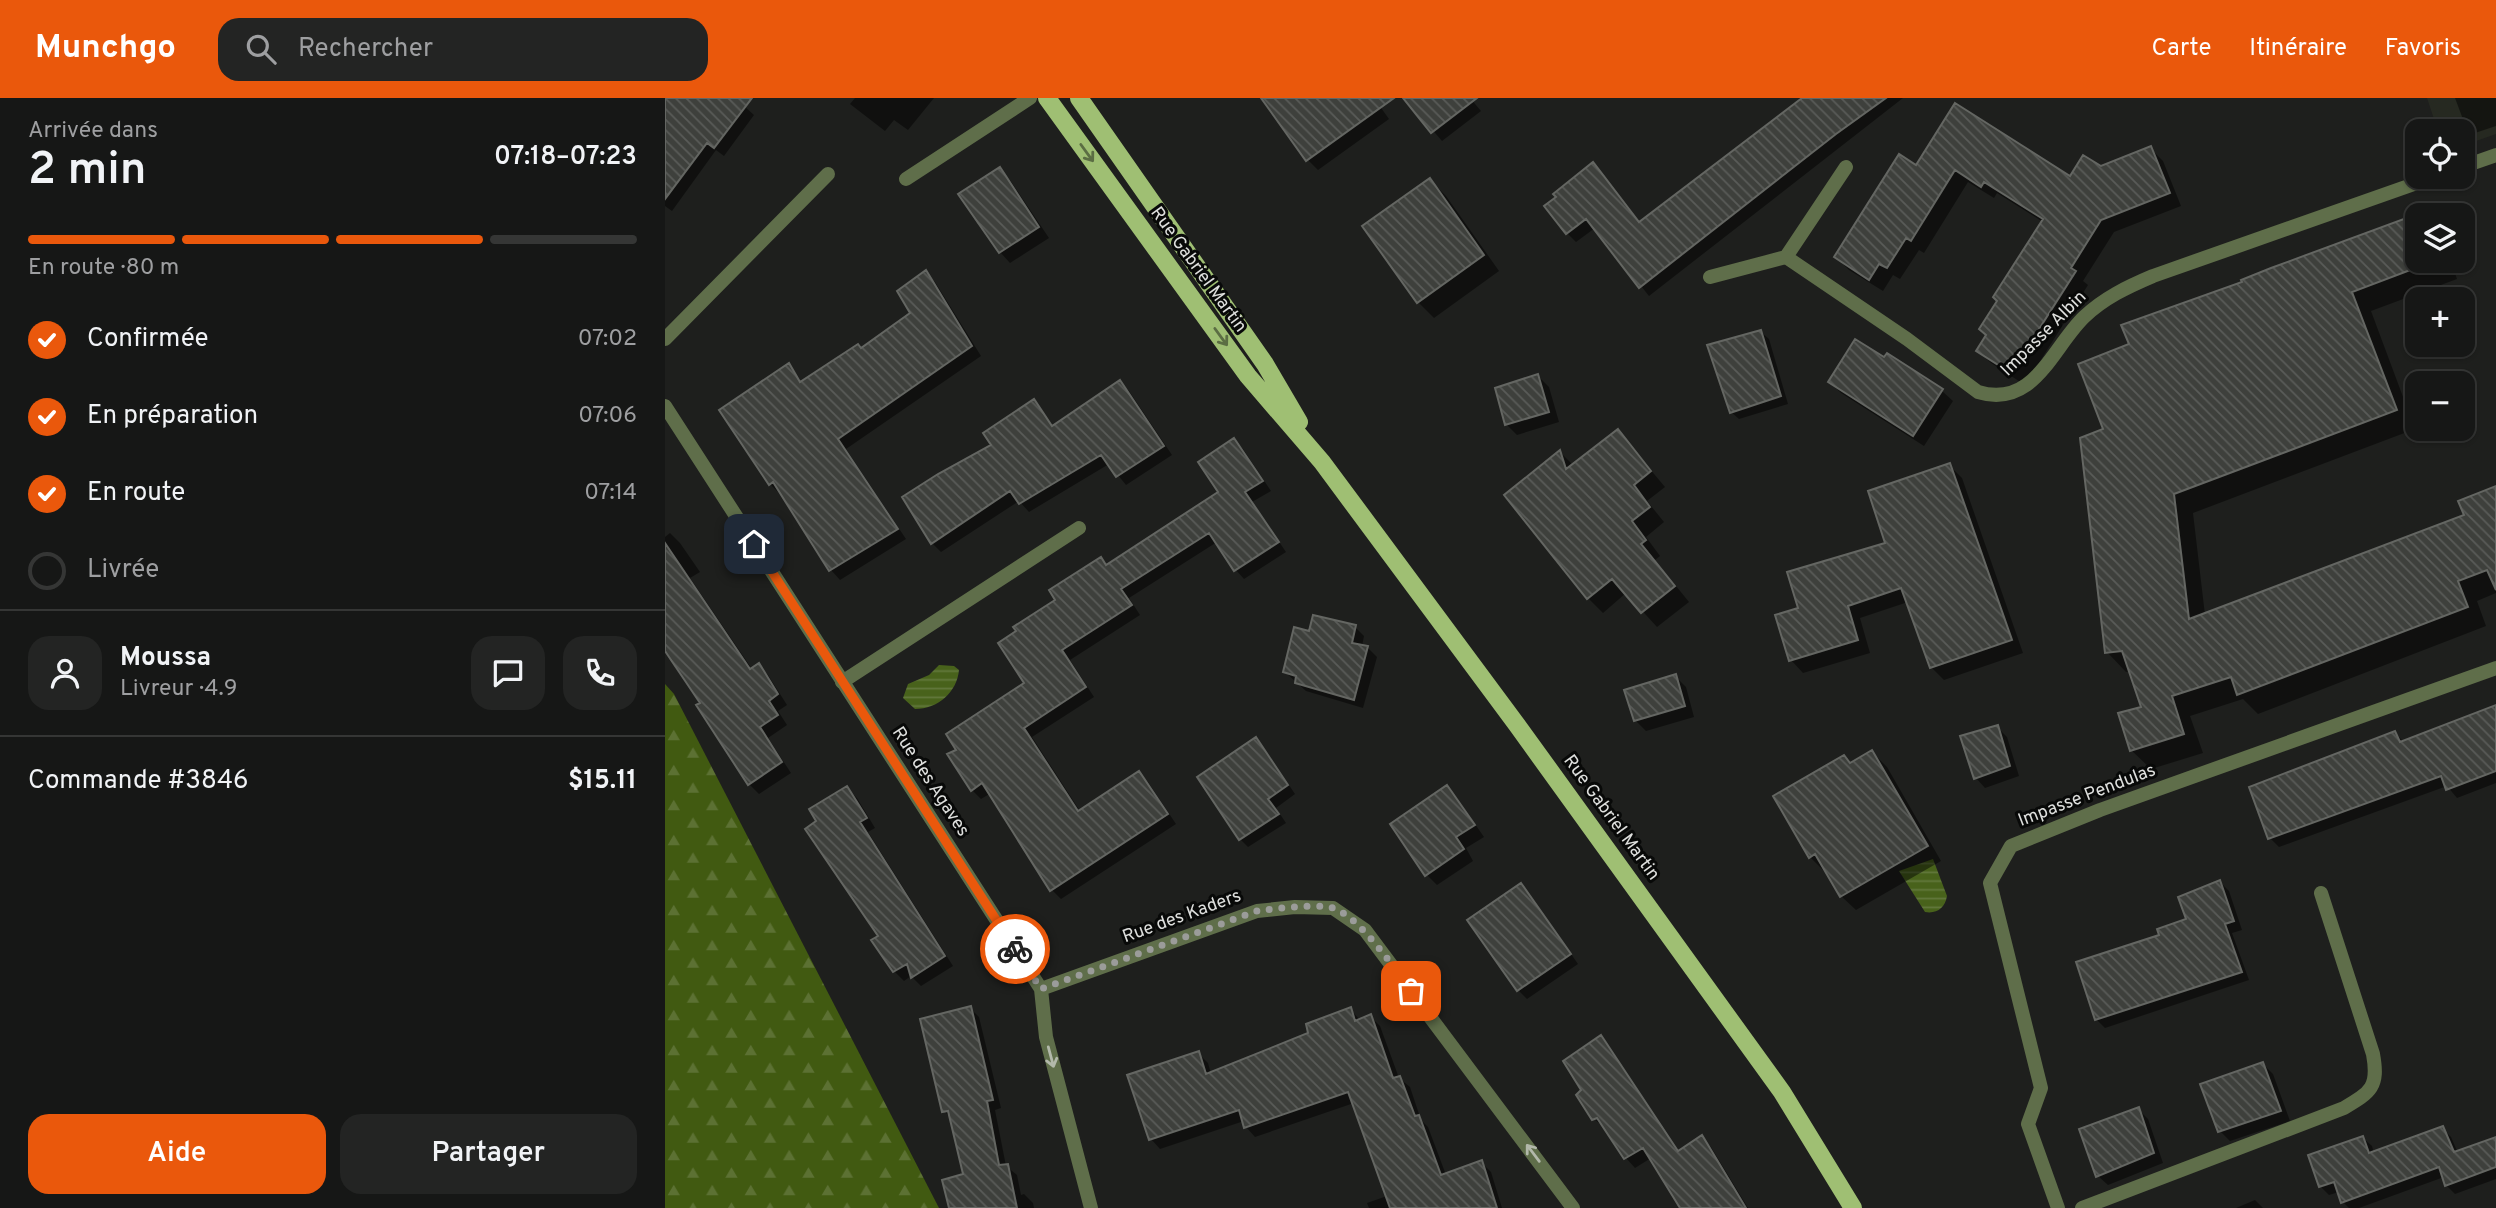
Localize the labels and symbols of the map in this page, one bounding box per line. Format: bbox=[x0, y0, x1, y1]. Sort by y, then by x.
one-way arrow bbox=[1080, 143, 1094, 162]
street label: Rue Gabriel Martin bbox=[1145, 203, 1251, 337]
street label: Impasse Albin bbox=[1996, 286, 2092, 382]
one-way arrow bbox=[1213, 328, 1228, 346]
pin bbox=[724, 514, 784, 574]
street label: Rue des Agaves bbox=[886, 723, 974, 841]
street label: Rue Gabriel Martin bbox=[1558, 751, 1664, 885]
street label: Impasse Pendulas bbox=[2015, 759, 2159, 833]
street label: Rue des Kaders bbox=[1120, 885, 1244, 949]
courier bbox=[980, 914, 1050, 984]
pin bbox=[1381, 961, 1441, 1021]
one-way arrow bbox=[1046, 1046, 1059, 1068]
one-way arrow bbox=[1525, 1144, 1540, 1163]

